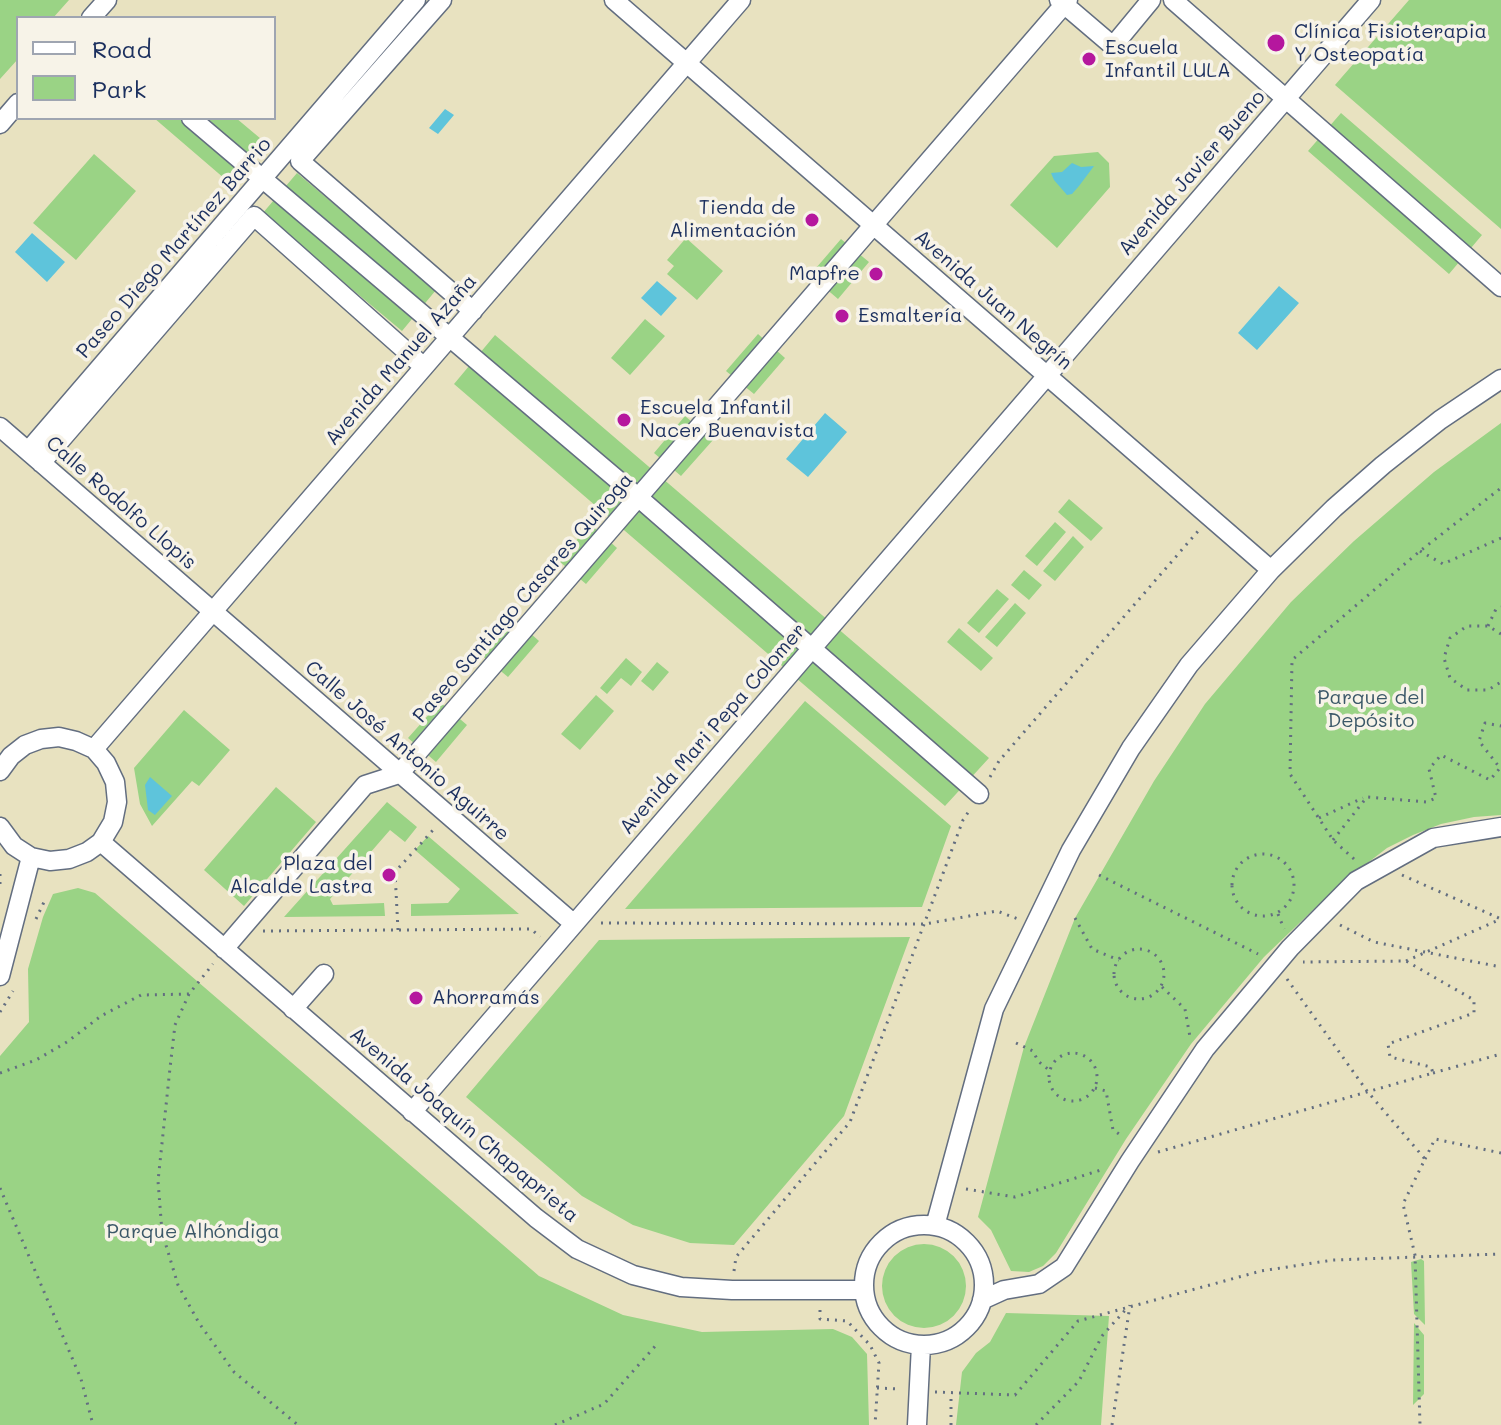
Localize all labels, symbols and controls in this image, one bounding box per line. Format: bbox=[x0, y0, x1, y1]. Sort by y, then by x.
legend bbox=[16, 16, 276, 120]
place label: Clínica Fisioterapia Y Osteopatía bbox=[1294, 20, 1487, 67]
marker: Clínica Fisioterapia Y Osteopatía bbox=[1265, 32, 1287, 54]
text: Road bbox=[92, 33, 152, 64]
place label: Escuela Infantil LULA bbox=[1105, 36, 1231, 83]
marker: Escuela Infantil LULA bbox=[1080, 50, 1098, 68]
text: Park bbox=[92, 73, 146, 104]
street label: Avenida Javier Bueno bbox=[1114, 85, 1270, 261]
street label: Paseo Diego Martínez Barrio bbox=[72, 133, 276, 363]
place label: Tienda de Alimentación bbox=[670, 196, 796, 243]
marker: Tienda de Alimentación bbox=[803, 211, 821, 229]
street label: Avenida Juan Negrín bbox=[909, 225, 1077, 375]
place label: Mapfre bbox=[789, 262, 860, 286]
marker: Mapfre bbox=[867, 265, 885, 283]
street label: Avenida Manuel Azaña bbox=[320, 270, 482, 450]
place label: Esmaltería bbox=[858, 304, 963, 328]
marker: Esmaltería bbox=[833, 307, 851, 325]
place label: Escuela Infantil Nacer Buenavista bbox=[640, 396, 815, 443]
marker: Escuela Infantil Nacer Buenavista bbox=[615, 411, 633, 429]
street label: Calle Rodolfo Llopis bbox=[41, 431, 201, 575]
street label: Paseo Santiago Casares Quiroga bbox=[408, 468, 638, 728]
street label: Avenida Mari Pepa Colomer bbox=[615, 619, 811, 839]
street label: Calle José Antonio Aguirre bbox=[300, 656, 514, 846]
park label: Parque del Depósito bbox=[1317, 686, 1425, 733]
place label: Plaza del Alcalde Lastra bbox=[229, 852, 373, 899]
marker: Plaza del Alcalde Lastra bbox=[380, 866, 398, 884]
place label: Ahorramás bbox=[432, 986, 540, 1010]
marker: Ahorramás bbox=[407, 989, 425, 1007]
street label: Avenida Joaquín Chapaprieta bbox=[345, 1022, 583, 1228]
park label: Parque Alhóndiga bbox=[106, 1220, 280, 1244]

